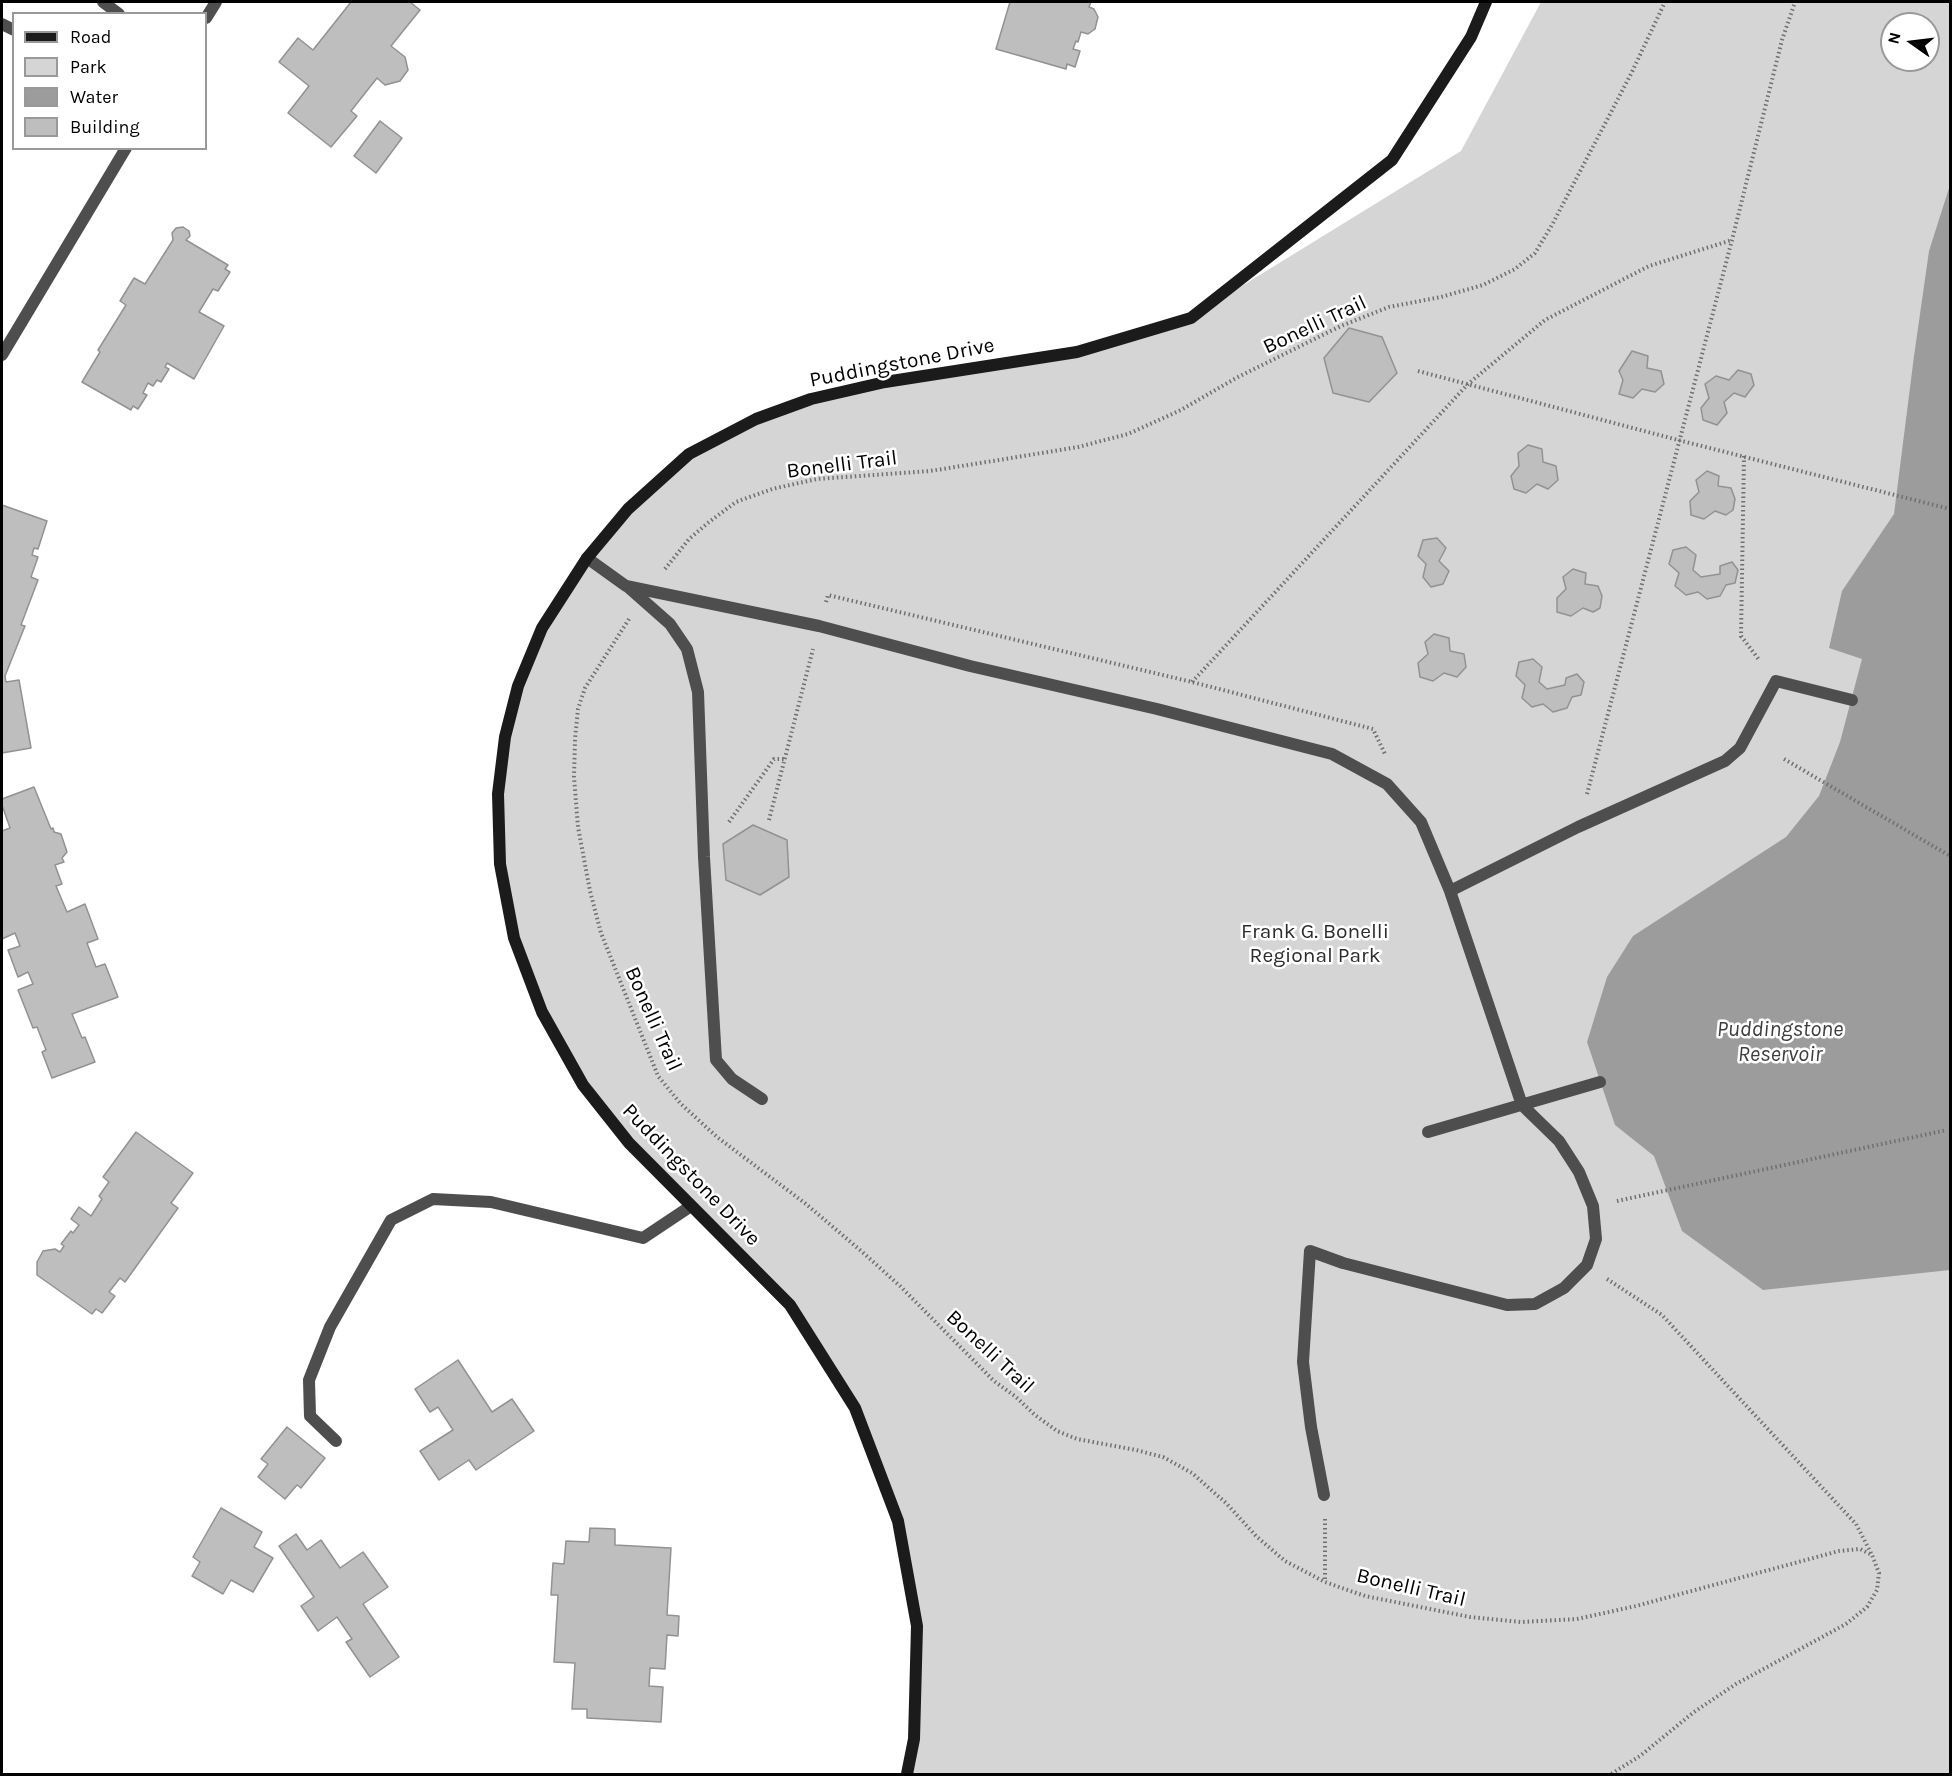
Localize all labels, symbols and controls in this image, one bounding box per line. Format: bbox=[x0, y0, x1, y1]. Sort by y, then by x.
legend bbox=[12, 12, 207, 150]
north arrow bbox=[1880, 12, 1940, 72]
text: Road bbox=[70, 26, 111, 48]
text: N bbox=[1883, 30, 1905, 46]
text: Park bbox=[70, 56, 107, 78]
text: Water bbox=[70, 86, 118, 108]
text: Building bbox=[70, 116, 140, 138]
street label: Bonelli Trail bbox=[1259, 290, 1371, 360]
street label: Puddingstone Drive bbox=[807, 333, 997, 393]
street label: Bonelli Trail bbox=[785, 446, 899, 484]
park label: Frank G. Bonelli Regional Park bbox=[1241, 919, 1389, 969]
street label: Bonelli Trail bbox=[619, 963, 687, 1075]
water label: Puddingstone Reservoir bbox=[1717, 1017, 1843, 1068]
street label: Puddingstone Drive bbox=[617, 1099, 765, 1251]
street label: Bonelli Trail bbox=[941, 1305, 1039, 1399]
street label: Bonelli Trail bbox=[1354, 1563, 1468, 1613]

